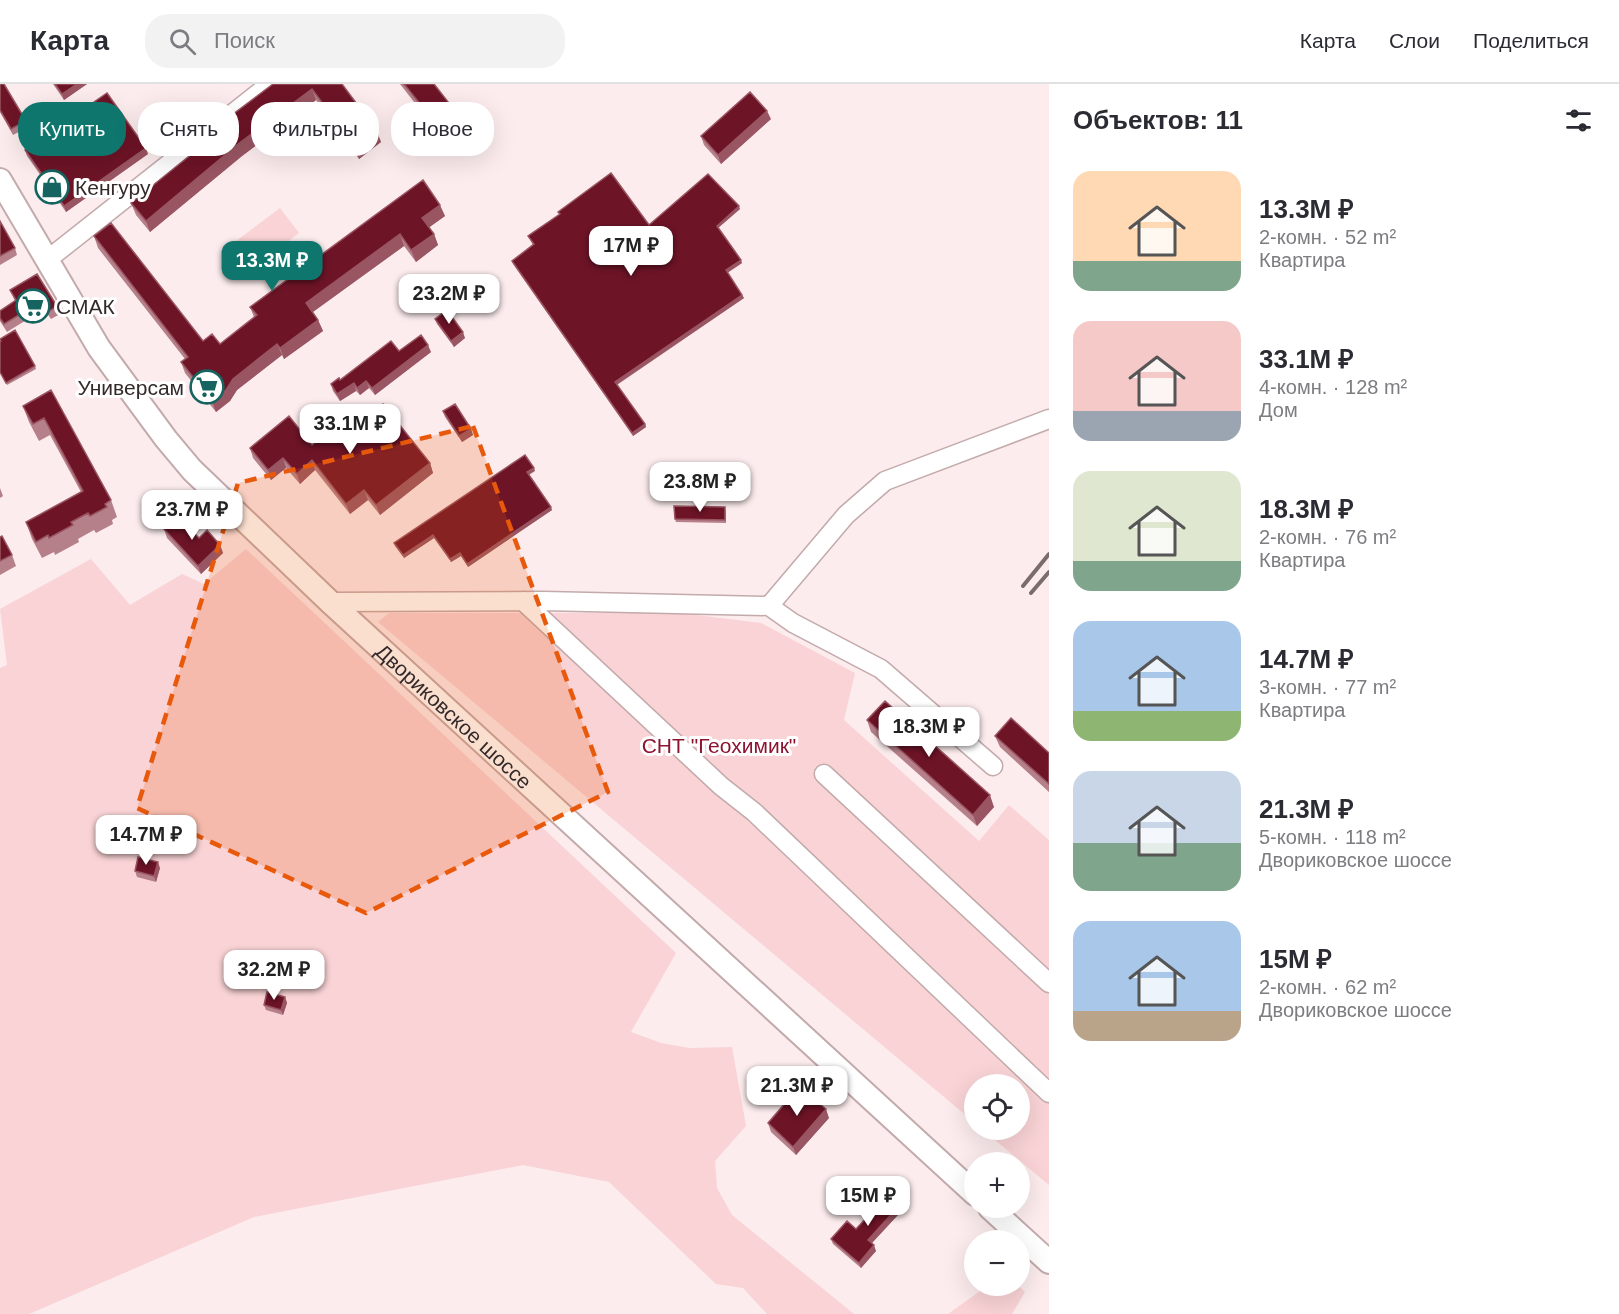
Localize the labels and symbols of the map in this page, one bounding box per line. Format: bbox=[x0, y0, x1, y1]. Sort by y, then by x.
shop icon: Кенгуру bbox=[34, 169, 70, 205]
place label: Кенгуру bbox=[75, 176, 151, 199]
pin: 17M ₽ bbox=[589, 226, 673, 277]
pin: 13.3M ₽ bbox=[217, 241, 327, 292]
pin: 23.2M ₽ bbox=[394, 274, 504, 325]
supermarket icon: СМАК bbox=[15, 288, 51, 324]
place label: СМАК bbox=[56, 295, 115, 318]
supermarket icon: Универсам bbox=[189, 369, 225, 405]
place label: Универсам bbox=[77, 376, 184, 399]
pin: 33.1M ₽ bbox=[295, 404, 405, 455]
pin: 23.8M ₽ bbox=[645, 462, 755, 513]
pin: 23.7M ₽ bbox=[137, 490, 247, 541]
street label: Двориковское шоссе bbox=[372, 639, 537, 793]
pin: 18.3M ₽ bbox=[874, 707, 984, 758]
park label: СНТ "Геохимик" bbox=[642, 734, 796, 757]
pin: 14.7M ₽ bbox=[91, 815, 201, 866]
pin: 32.2M ₽ bbox=[219, 950, 329, 1001]
pin: 21.3M ₽ bbox=[742, 1066, 852, 1117]
pin: 15M ₽ bbox=[826, 1176, 910, 1227]

